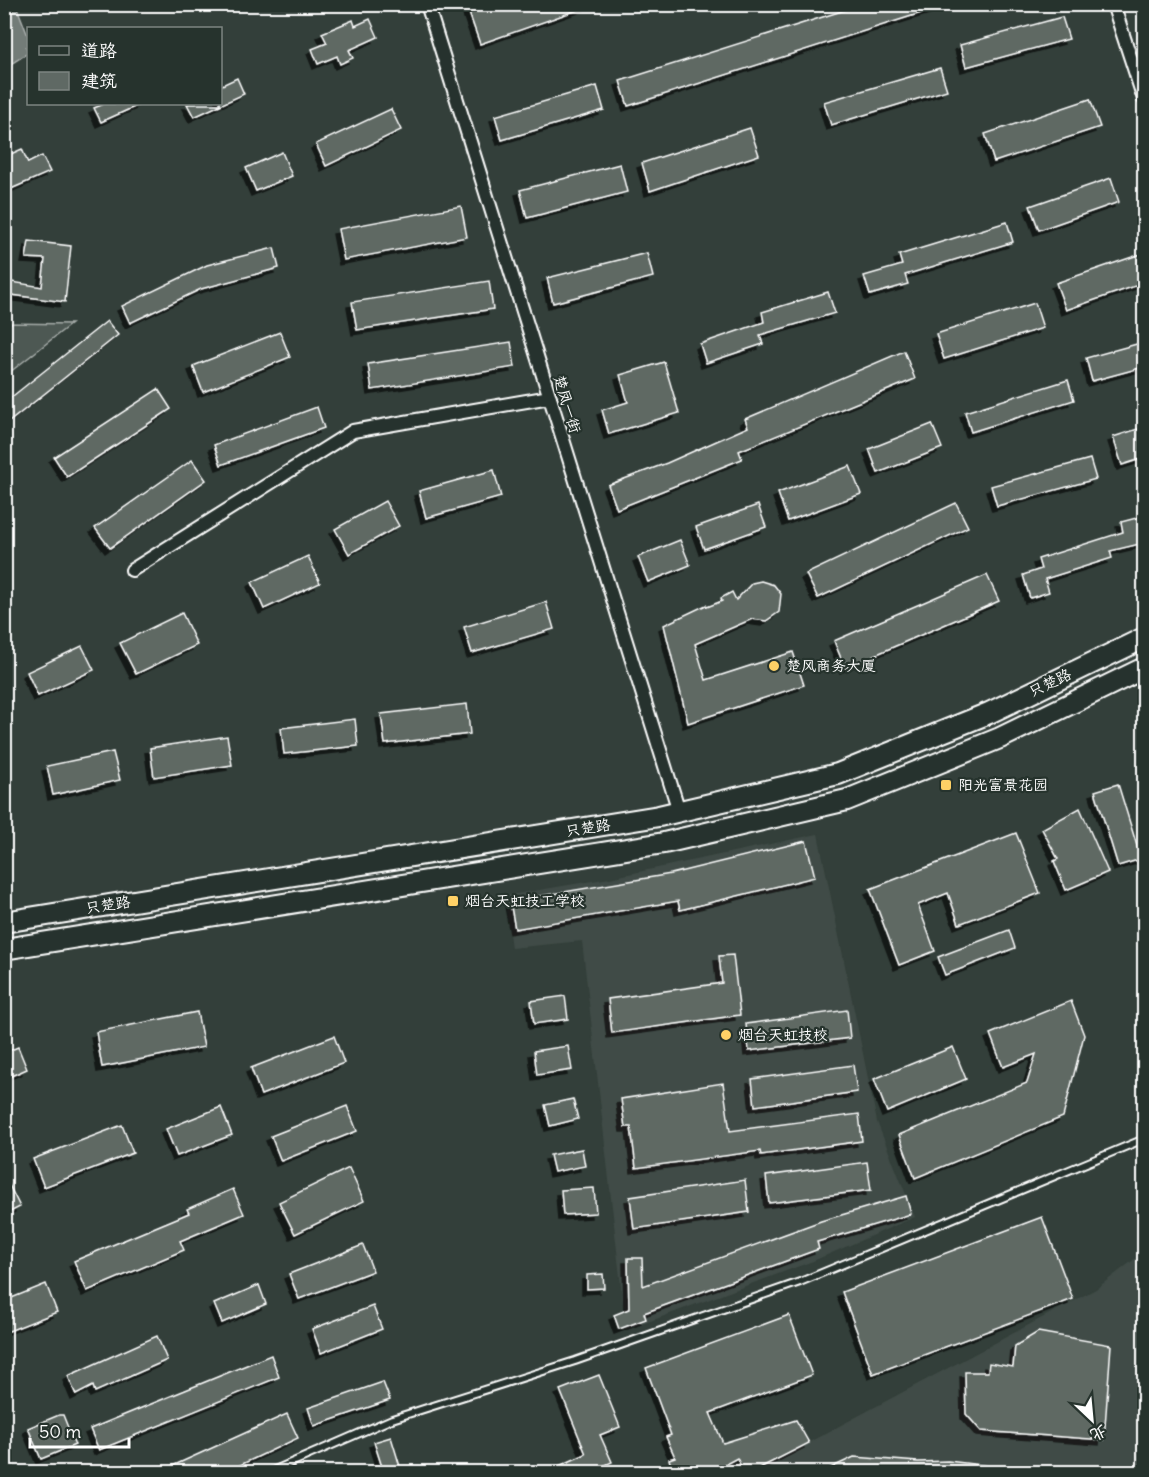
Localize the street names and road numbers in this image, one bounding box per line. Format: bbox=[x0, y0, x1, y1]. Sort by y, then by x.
street label: 楚凤一街 bbox=[550, 372, 585, 435]
street label: 只楚路 bbox=[1025, 664, 1074, 701]
street label: 只楚路 bbox=[564, 815, 612, 840]
street label: 只楚路 bbox=[84, 892, 132, 917]

